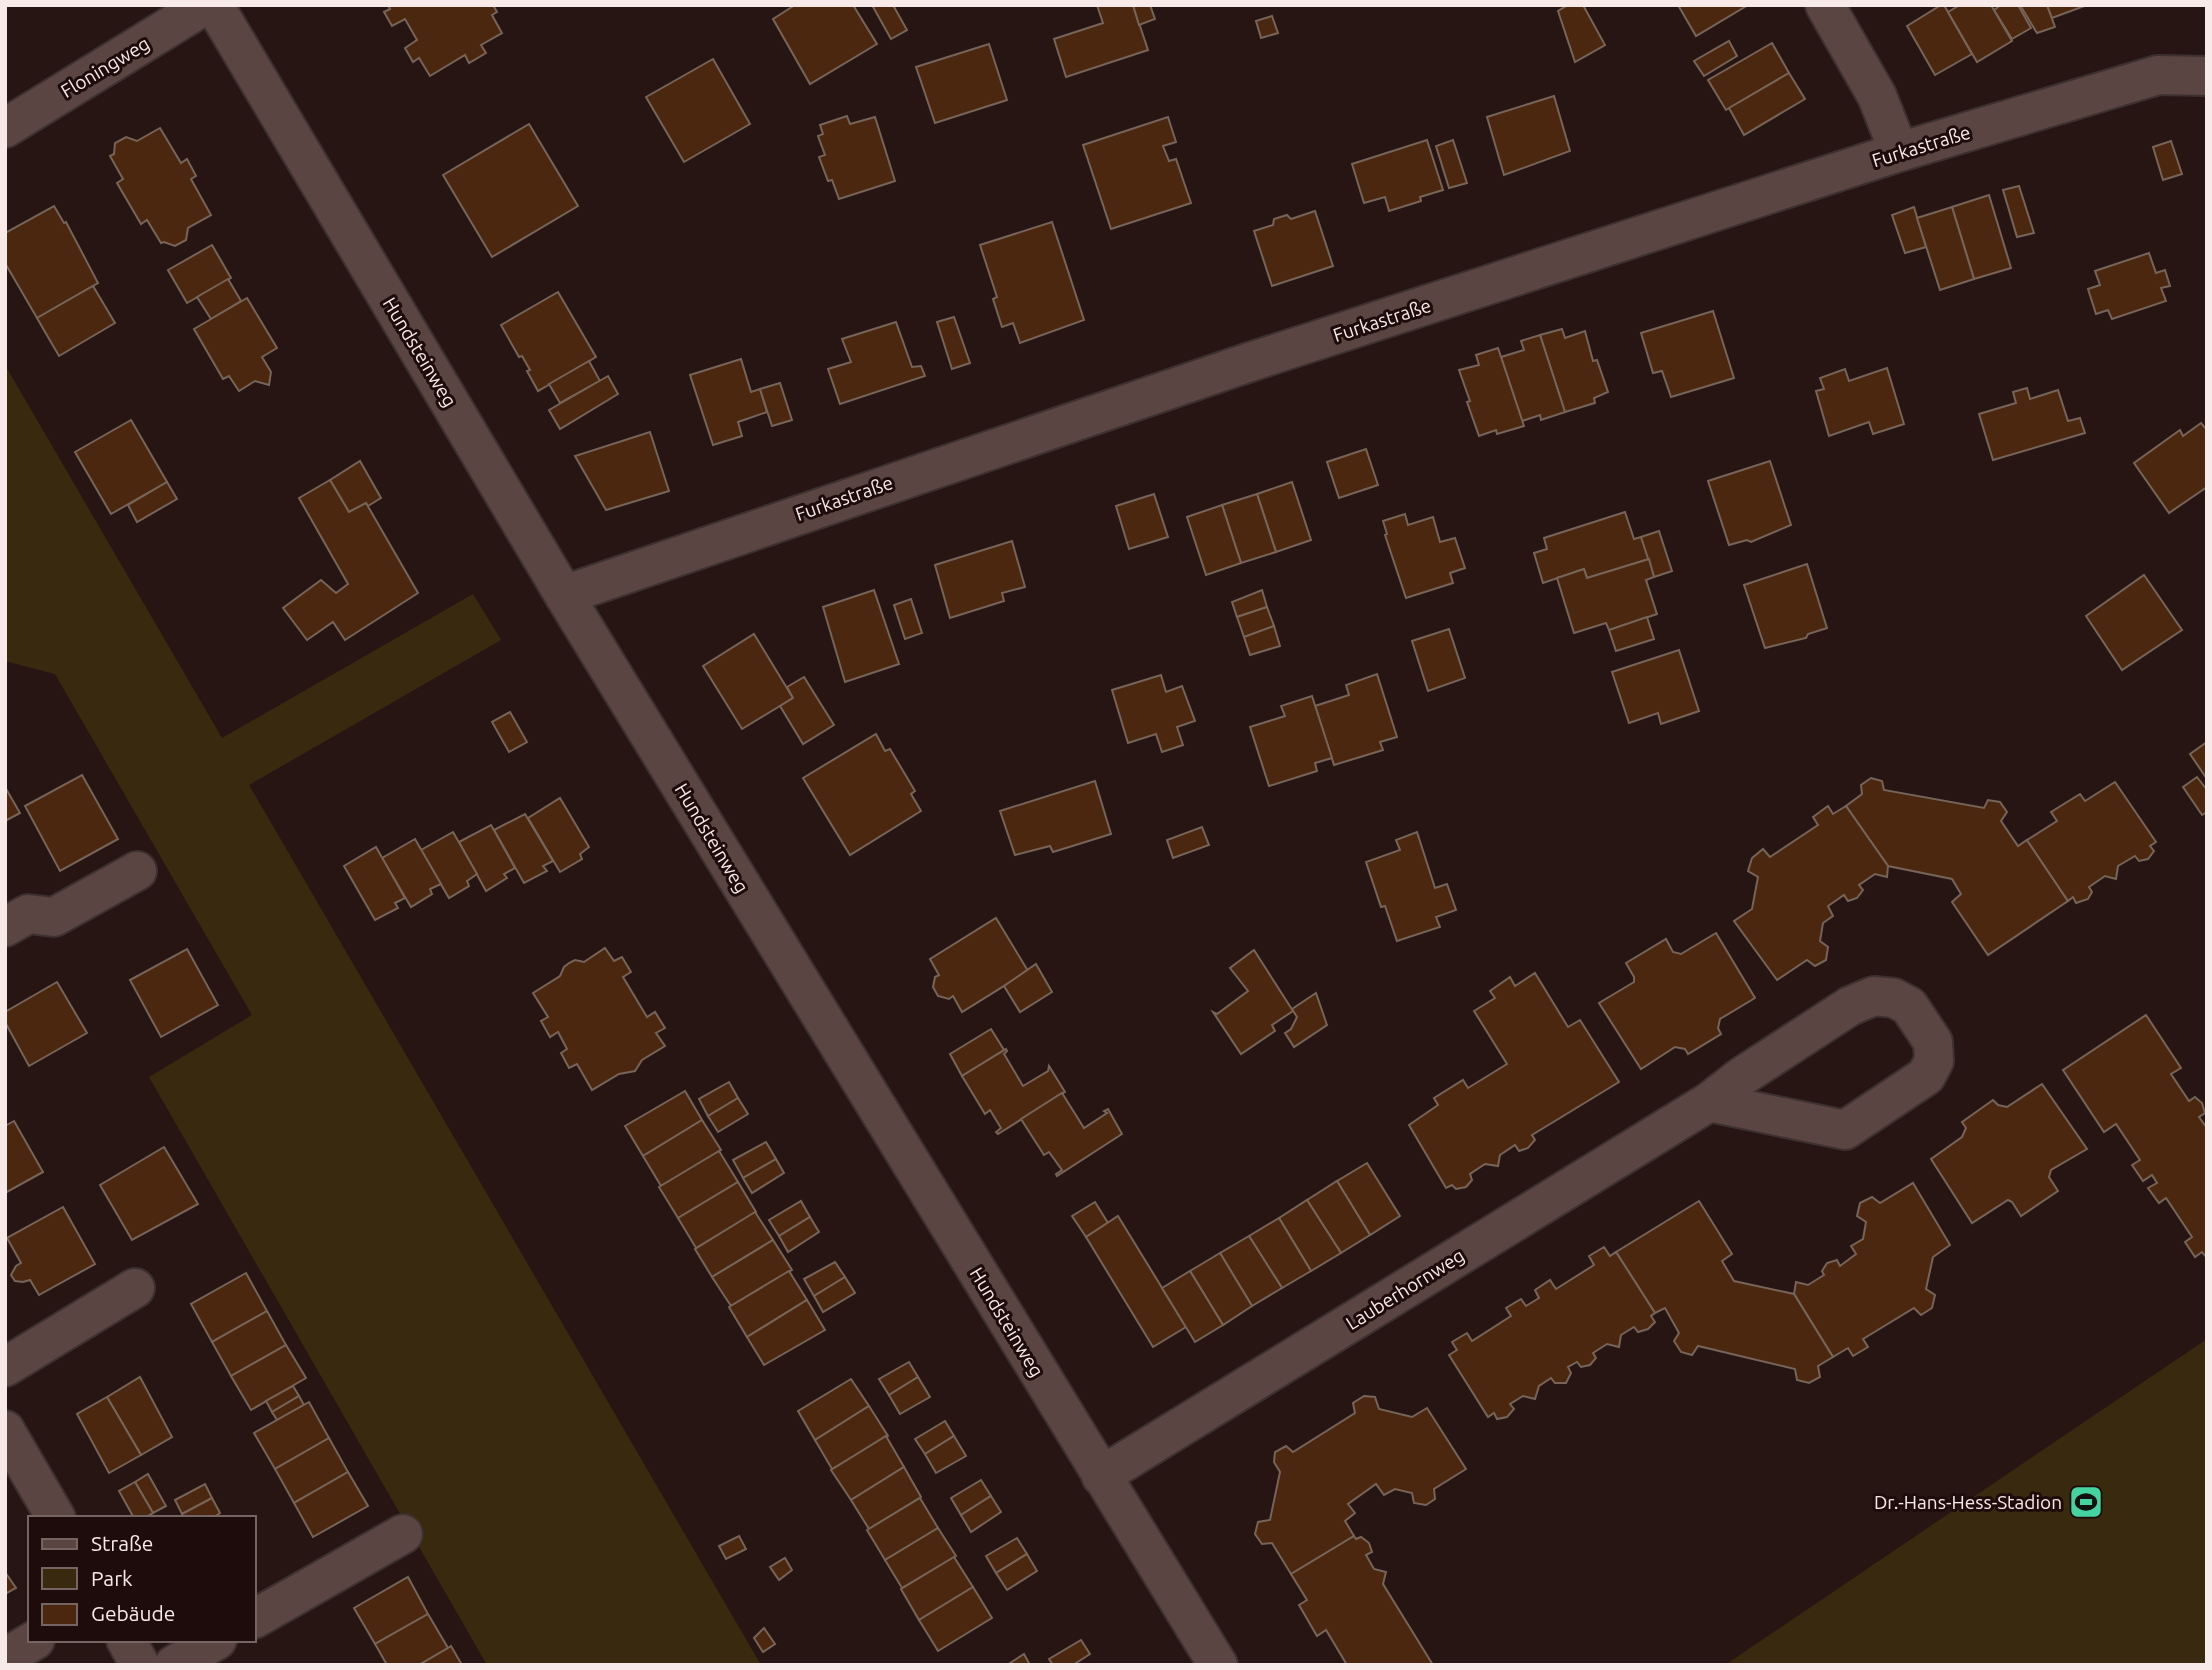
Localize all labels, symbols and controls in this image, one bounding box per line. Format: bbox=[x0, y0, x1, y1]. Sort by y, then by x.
street label: Floningweg bbox=[57, 32, 153, 102]
street label: Furkastraße bbox=[1869, 121, 1973, 171]
street label: Hundsteinweg bbox=[379, 293, 461, 411]
street label: Furkastraße bbox=[1330, 294, 1434, 346]
street label: Furkastraße bbox=[792, 471, 896, 525]
street label: Hundsteinweg bbox=[671, 779, 753, 897]
street label: Lauberhornweg bbox=[1342, 1244, 1468, 1334]
street label: Hundsteinweg bbox=[966, 1263, 1048, 1381]
sports icon: Dr.-Hans-Hess-Stadion bbox=[2067, 1483, 2105, 1521]
place label: Dr.-Hans-Hess-Stadion bbox=[1874, 1491, 2062, 1513]
legend bbox=[28, 1516, 256, 1642]
text: Straße bbox=[91, 1531, 153, 1555]
text: Park bbox=[91, 1566, 133, 1590]
text: Gebäude bbox=[91, 1601, 175, 1625]

